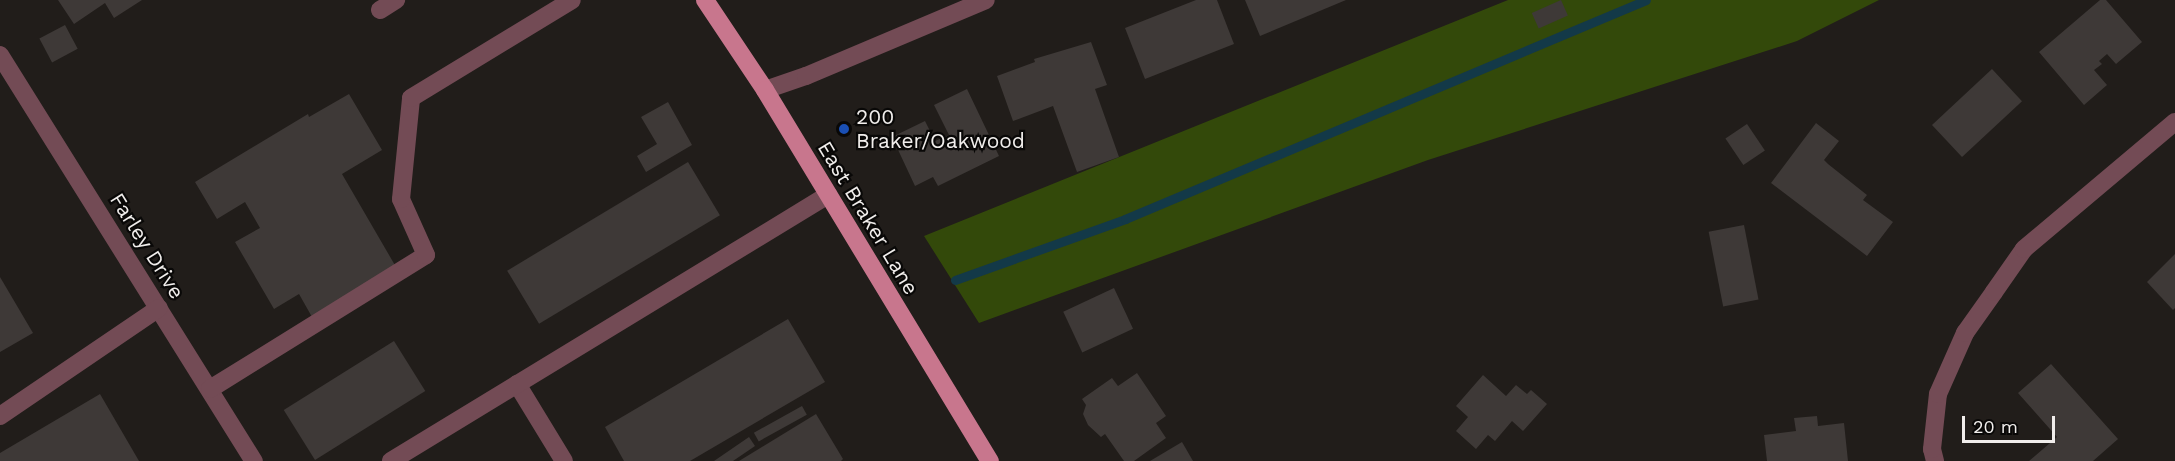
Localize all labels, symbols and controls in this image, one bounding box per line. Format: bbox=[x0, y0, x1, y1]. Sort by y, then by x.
place label: 200 Braker/Oakwood bbox=[856, 104, 1025, 154]
marker: 200 Braker/Oakwood bbox=[837, 122, 851, 136]
street label: East Braker Lane bbox=[812, 136, 924, 300]
street label: Farley Drive bbox=[104, 188, 190, 304]
scale bar bbox=[1965, 404, 2058, 442]
text: 20 m bbox=[1973, 416, 2018, 437]

